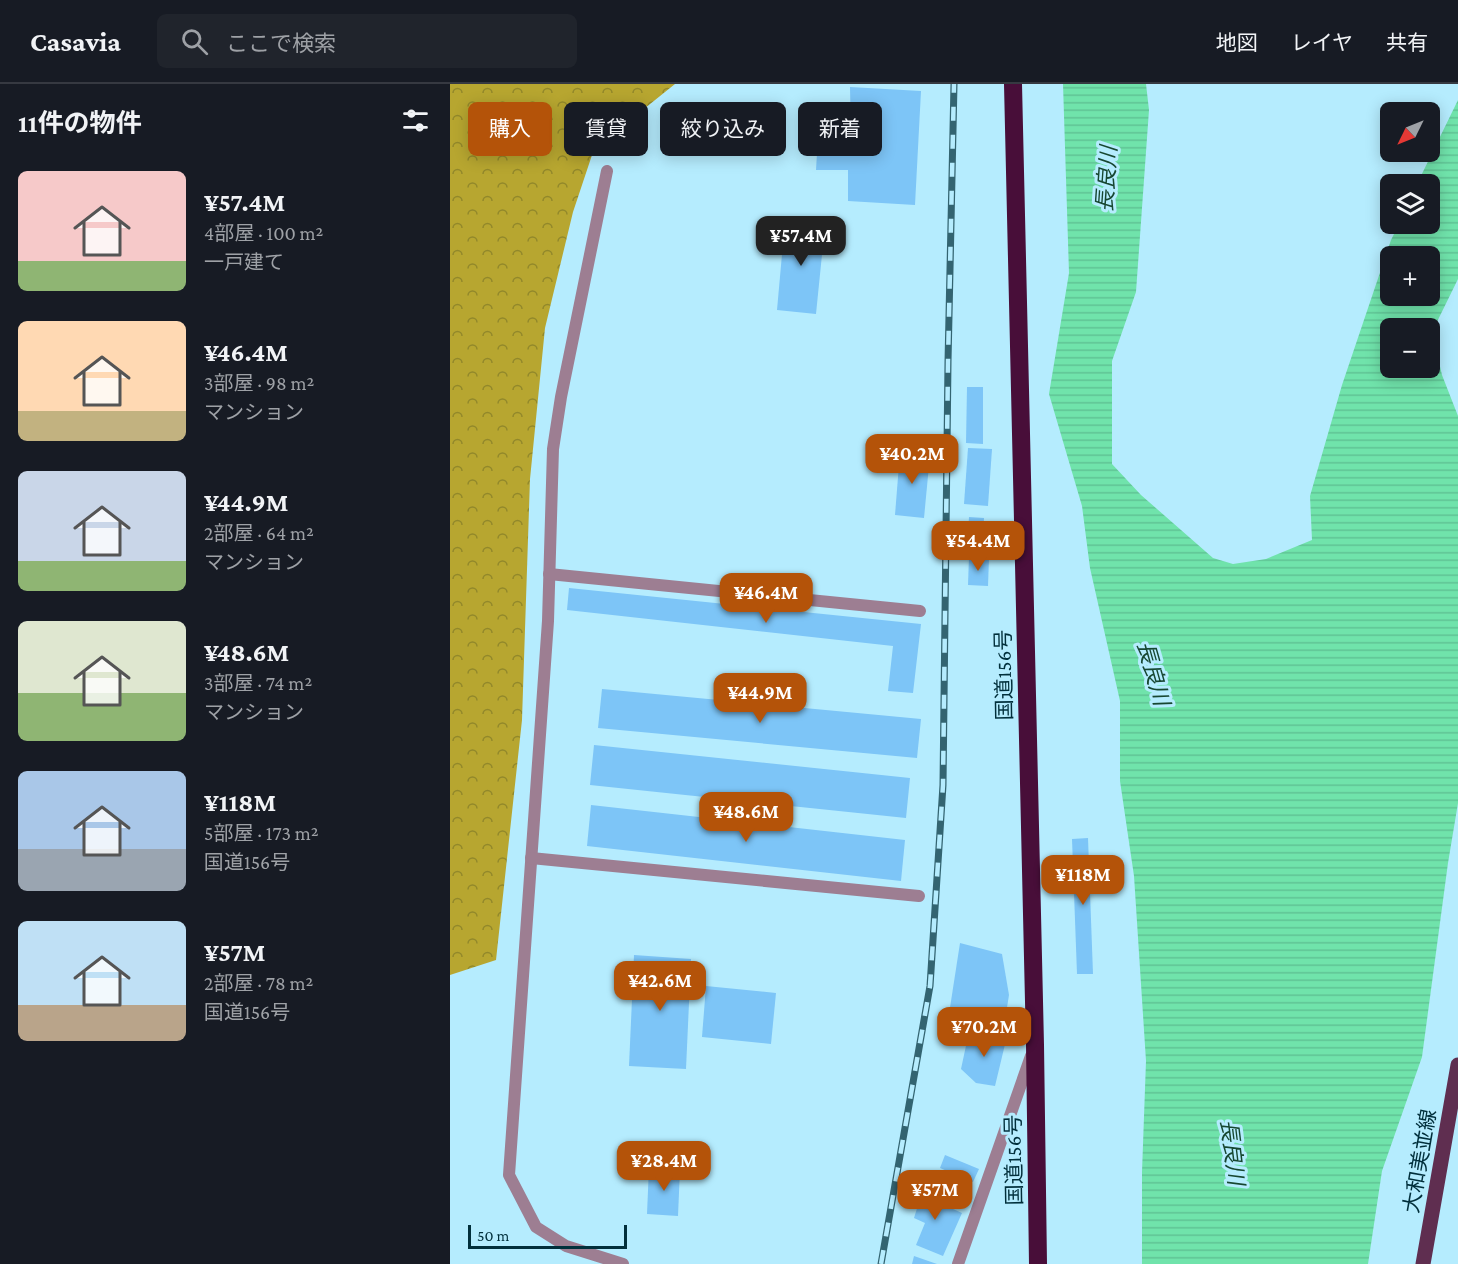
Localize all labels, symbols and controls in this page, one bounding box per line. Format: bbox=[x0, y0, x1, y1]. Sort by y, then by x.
search box bbox=[157, 14, 577, 68]
icon: search bbox=[178, 25, 211, 58]
text: Casavia bbox=[30, 26, 121, 57]
text: ここで検索 bbox=[226, 31, 336, 56]
text: 地図 bbox=[1216, 31, 1258, 55]
text: レイヤ bbox=[1291, 31, 1353, 55]
text: 共有 bbox=[1386, 31, 1428, 55]
chip: 購入 bbox=[468, 102, 552, 156]
chip: 賃貸 bbox=[564, 102, 648, 156]
chip: 絞り込み bbox=[660, 102, 786, 156]
chip: 新着 bbox=[798, 102, 882, 156]
north arrow bbox=[1380, 102, 1440, 162]
map controls bbox=[1380, 102, 1440, 378]
icon: filters bbox=[399, 104, 432, 137]
text: 11件の物件 bbox=[18, 109, 141, 138]
water label: 長良川 bbox=[1092, 143, 1121, 213]
button: layers bbox=[1380, 174, 1440, 234]
text: ¥57.4M bbox=[204, 188, 285, 217]
icon: home bbox=[66, 195, 138, 267]
pin: ¥57.4M bbox=[752, 216, 850, 267]
text: 4部屋 · 100 m² bbox=[204, 222, 323, 244]
text: ¥57.4M bbox=[770, 224, 832, 246]
button: + bbox=[1380, 246, 1440, 306]
text: 一戸建て bbox=[204, 251, 284, 273]
button: − bbox=[1380, 318, 1440, 378]
text: ¥46.4M bbox=[204, 338, 288, 367]
icon: home bbox=[66, 345, 138, 417]
text: 3部屋 · 98 m² bbox=[204, 372, 314, 394]
text: マンション bbox=[204, 401, 304, 423]
pin: ¥40.2M bbox=[863, 434, 961, 485]
text: ¥40.2M bbox=[879, 442, 945, 464]
text: ¥44.9M bbox=[204, 488, 288, 517]
icon: home bbox=[66, 495, 138, 567]
pin: ¥54.4M bbox=[929, 521, 1027, 572]
text: 2部屋 · 64 m² bbox=[204, 522, 314, 544]
text: ¥54.4M bbox=[946, 529, 1010, 551]
text: マンション bbox=[204, 551, 304, 573]
pin: ¥46.4M bbox=[717, 573, 815, 624]
text: ¥46.4M bbox=[734, 581, 798, 603]
street label: 国道156号 bbox=[991, 630, 1017, 720]
text: ¥48.6M bbox=[204, 638, 289, 667]
water label: 長良川 bbox=[1132, 638, 1175, 710]
icon: home bbox=[66, 645, 138, 717]
text: 3部屋 · 74 m² bbox=[204, 672, 312, 694]
pin: ¥44.9M bbox=[711, 673, 809, 724]
text: ¥44.9M bbox=[728, 681, 792, 703]
text: マンション bbox=[204, 701, 304, 723]
text: ¥118M bbox=[204, 788, 276, 817]
pin: ¥48.6M bbox=[697, 792, 795, 843]
icon: home bbox=[66, 795, 138, 867]
text: ¥48.6M bbox=[713, 800, 779, 822]
text: 5部屋 · 173 m² bbox=[204, 822, 319, 844]
text: 国道156号 bbox=[204, 851, 290, 873]
pin: ¥118M bbox=[1041, 855, 1125, 906]
text: ¥118M bbox=[1055, 863, 1111, 885]
text: ¥57M bbox=[204, 938, 265, 967]
icon: home bbox=[66, 945, 138, 1017]
pin: ¥42.6M bbox=[611, 961, 709, 1012]
text: ¥42.6M bbox=[628, 969, 692, 991]
text: 2部屋 · 78 m² bbox=[204, 972, 313, 994]
text: 国道156号 bbox=[204, 1001, 290, 1023]
pin: ¥70.2M bbox=[935, 1007, 1033, 1058]
text: ¥70.2M bbox=[951, 1015, 1017, 1037]
street label: 大和美並線 bbox=[1399, 1107, 1441, 1215]
street label: 国道156号 bbox=[1001, 1115, 1027, 1205]
water label: 長良川 bbox=[1216, 1118, 1249, 1188]
pin: ¥28.4M bbox=[615, 1141, 713, 1192]
text: ¥28.4M bbox=[631, 1149, 697, 1171]
pin: ¥57M bbox=[899, 1170, 971, 1221]
text: ¥57M bbox=[911, 1178, 959, 1200]
scale bar bbox=[468, 1222, 627, 1250]
text: 50 m bbox=[477, 1227, 509, 1244]

